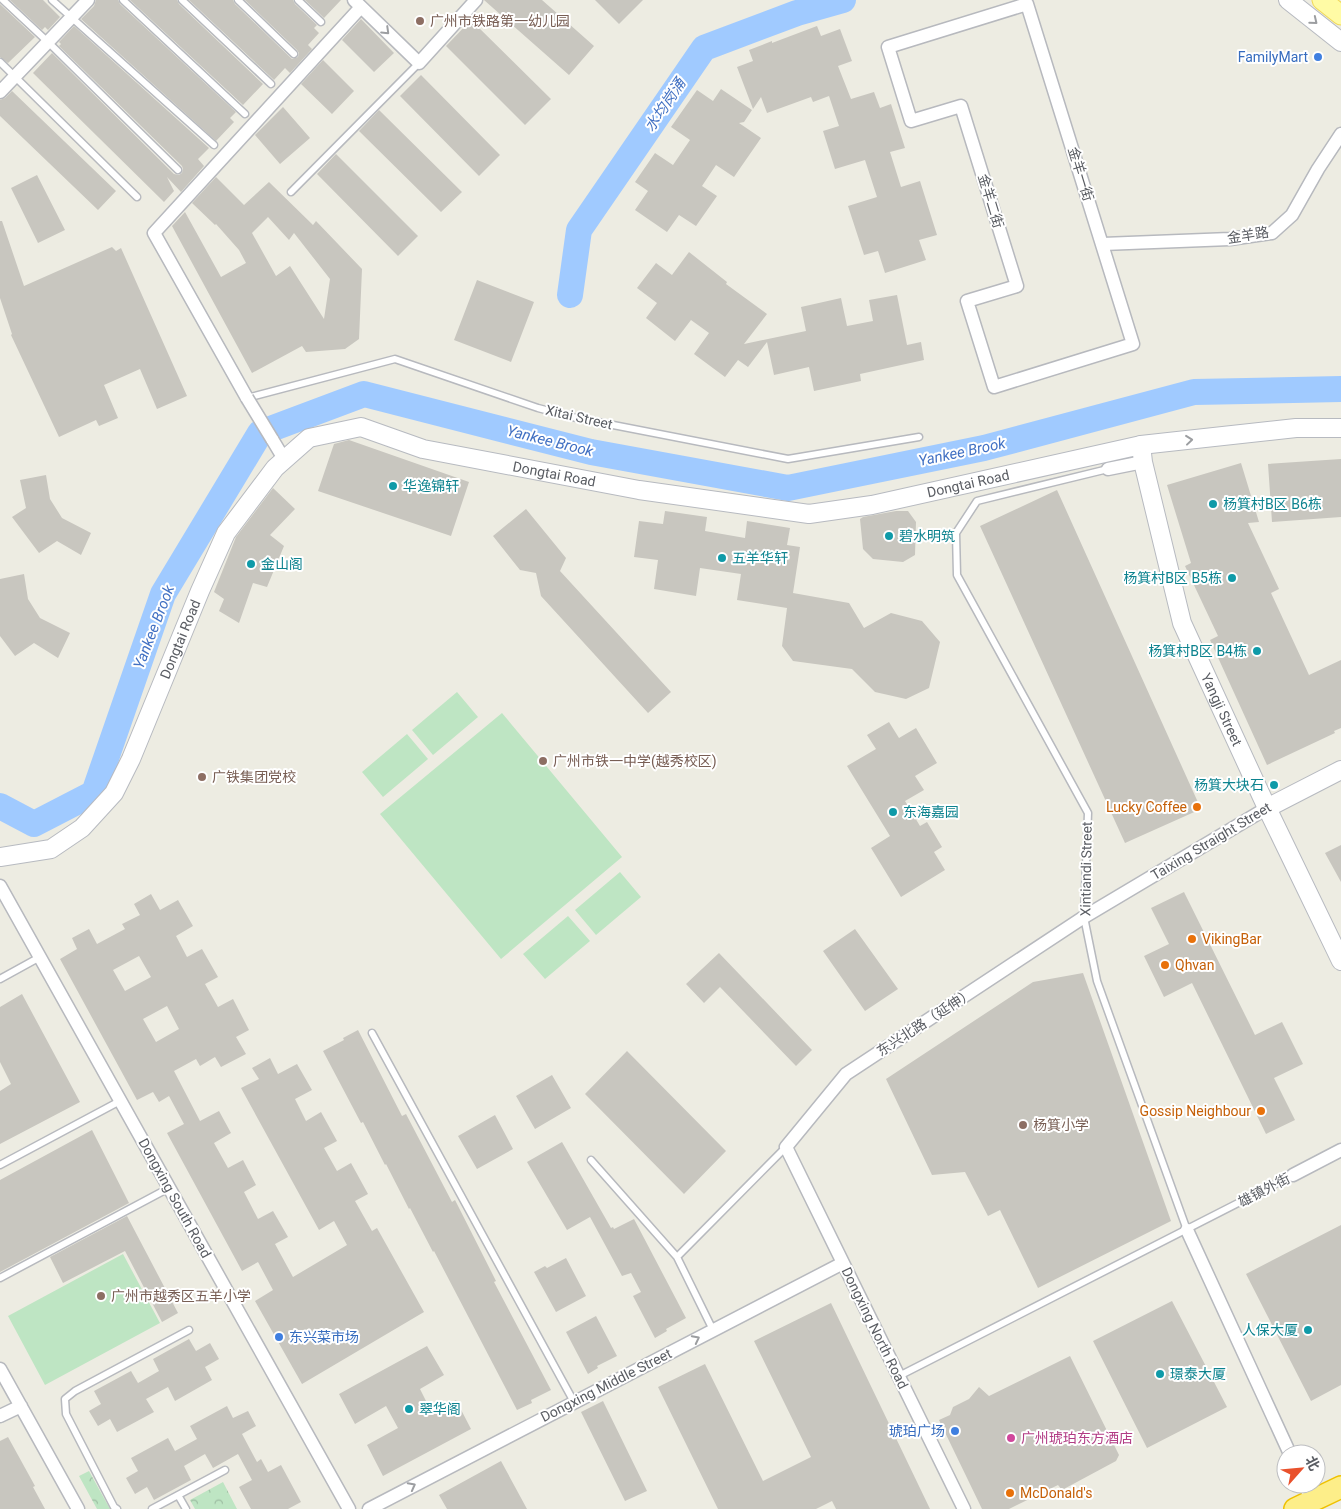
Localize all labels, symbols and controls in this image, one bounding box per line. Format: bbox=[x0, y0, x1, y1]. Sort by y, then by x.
place label: 广州市铁路第一幼儿园 bbox=[430, 13, 570, 29]
marker: 广州市铁路第一幼儿园 bbox=[414, 15, 426, 27]
one-way arrow bbox=[1309, 16, 1318, 25]
one-way arrow bbox=[381, 25, 390, 34]
place label: FamilyMart bbox=[1238, 49, 1308, 65]
marker: FamilyMart bbox=[1312, 51, 1324, 63]
water label: 水均岗涌 bbox=[641, 73, 690, 135]
street label: 金羊一街 bbox=[1065, 145, 1097, 203]
street label: 金羊二街 bbox=[975, 172, 1007, 230]
street label: 金羊路 bbox=[1226, 224, 1270, 246]
street label: Xitai Street bbox=[544, 402, 614, 433]
water label: Yankee Brook bbox=[505, 422, 596, 461]
water label: Yankee Brook bbox=[917, 434, 1008, 470]
one-way arrow bbox=[1185, 435, 1193, 446]
street label: Dongtai Road bbox=[512, 458, 597, 490]
street label: Dongtai Road bbox=[925, 467, 1011, 501]
place label: 华逸锦轩 bbox=[403, 478, 459, 494]
marker: 华逸锦轩 bbox=[387, 480, 399, 492]
place label: 杨箕村B区 B6栋 bbox=[1223, 496, 1322, 512]
marker: 杨箕村B区 B6栋 bbox=[1207, 498, 1219, 510]
place label: 碧水明筑 bbox=[899, 528, 955, 544]
marker: 碧水明筑 bbox=[883, 530, 895, 542]
place label: 五羊华轩 bbox=[732, 550, 788, 566]
marker: 五羊华轩 bbox=[716, 552, 728, 564]
place label: 金山阁 bbox=[261, 556, 303, 572]
marker: 金山阁 bbox=[245, 558, 257, 570]
place label: 杨箕村B区 B5栋 bbox=[1123, 570, 1222, 586]
marker: 杨箕村B区 B5栋 bbox=[1226, 572, 1238, 584]
water label: Yankee Brook bbox=[130, 582, 178, 671]
street label: Dongtai Road bbox=[157, 597, 204, 681]
place label: 杨箕村B区 B4栋 bbox=[1148, 643, 1247, 659]
marker: 杨箕村B区 B4栋 bbox=[1251, 645, 1263, 657]
street label: Yangji Street bbox=[1198, 671, 1246, 749]
place label: 广州市铁一中学(越秀校区) bbox=[553, 753, 717, 770]
marker: 广州市铁一中学(越秀校区) bbox=[537, 755, 549, 767]
place label: 广铁集团党校 bbox=[212, 769, 296, 785]
marker: 广铁集团党校 bbox=[196, 771, 208, 783]
place label: 杨箕大块石 bbox=[1194, 777, 1264, 793]
marker: 杨箕大块石 bbox=[1268, 779, 1280, 791]
place label: Lucky Coffee bbox=[1106, 799, 1187, 815]
street label: Taixing Straight Street bbox=[1148, 799, 1274, 883]
marker: Lucky Coffee bbox=[1191, 801, 1203, 813]
place label: 东海嘉园 bbox=[903, 804, 959, 820]
marker: 东海嘉园 bbox=[887, 806, 899, 818]
street label: Xintiandi Street bbox=[1077, 821, 1095, 917]
place label: VikingBar bbox=[1202, 931, 1262, 947]
marker: VikingBar bbox=[1186, 933, 1198, 945]
place label: Qhvan bbox=[1175, 957, 1214, 973]
marker: Qhvan bbox=[1159, 959, 1171, 971]
street label: 东兴北路（延伸） bbox=[874, 985, 976, 1059]
place label: Gossip Neighbour bbox=[1140, 1103, 1251, 1119]
marker: Gossip Neighbour bbox=[1255, 1105, 1267, 1117]
place label: 杨箕小学 bbox=[1033, 1117, 1089, 1133]
marker: 杨箕小学 bbox=[1017, 1119, 1029, 1131]
street label: Dongxing South Road bbox=[135, 1135, 215, 1261]
street label: 雄镇外街 bbox=[1235, 1170, 1293, 1210]
street label: Dongxing North Road bbox=[839, 1265, 911, 1391]
place label: 广州市越秀区五羊小学 bbox=[111, 1288, 251, 1304]
marker: 广州市越秀区五羊小学 bbox=[95, 1290, 107, 1302]
place label: 人保大厦 bbox=[1242, 1322, 1298, 1338]
marker: 人保大厦 bbox=[1302, 1324, 1314, 1336]
place label: 东兴菜市场 bbox=[289, 1329, 359, 1345]
marker: 东兴菜市场 bbox=[273, 1331, 285, 1343]
one-way arrow bbox=[691, 1335, 700, 1345]
street label: Dongxing Middle Street bbox=[538, 1345, 675, 1425]
place label: 璟泰大厦 bbox=[1170, 1366, 1226, 1382]
marker: 璟泰大厦 bbox=[1154, 1368, 1166, 1380]
place label: 翠华阁 bbox=[419, 1401, 461, 1417]
marker: 翠华阁 bbox=[403, 1403, 415, 1415]
place label: 琥珀广场 bbox=[889, 1423, 945, 1439]
marker: 琥珀广场 bbox=[949, 1425, 961, 1437]
place label: 广州琥珀东方酒店 bbox=[1021, 1430, 1133, 1446]
marker: 广州琥珀东方酒店 bbox=[1005, 1432, 1017, 1444]
north arrow bbox=[1276, 1444, 1326, 1494]
text: 北 bbox=[1302, 1453, 1323, 1473]
one-way arrow bbox=[407, 1482, 416, 1492]
place label: McDonald's bbox=[1020, 1485, 1093, 1501]
marker: McDonald's bbox=[1004, 1487, 1016, 1499]

